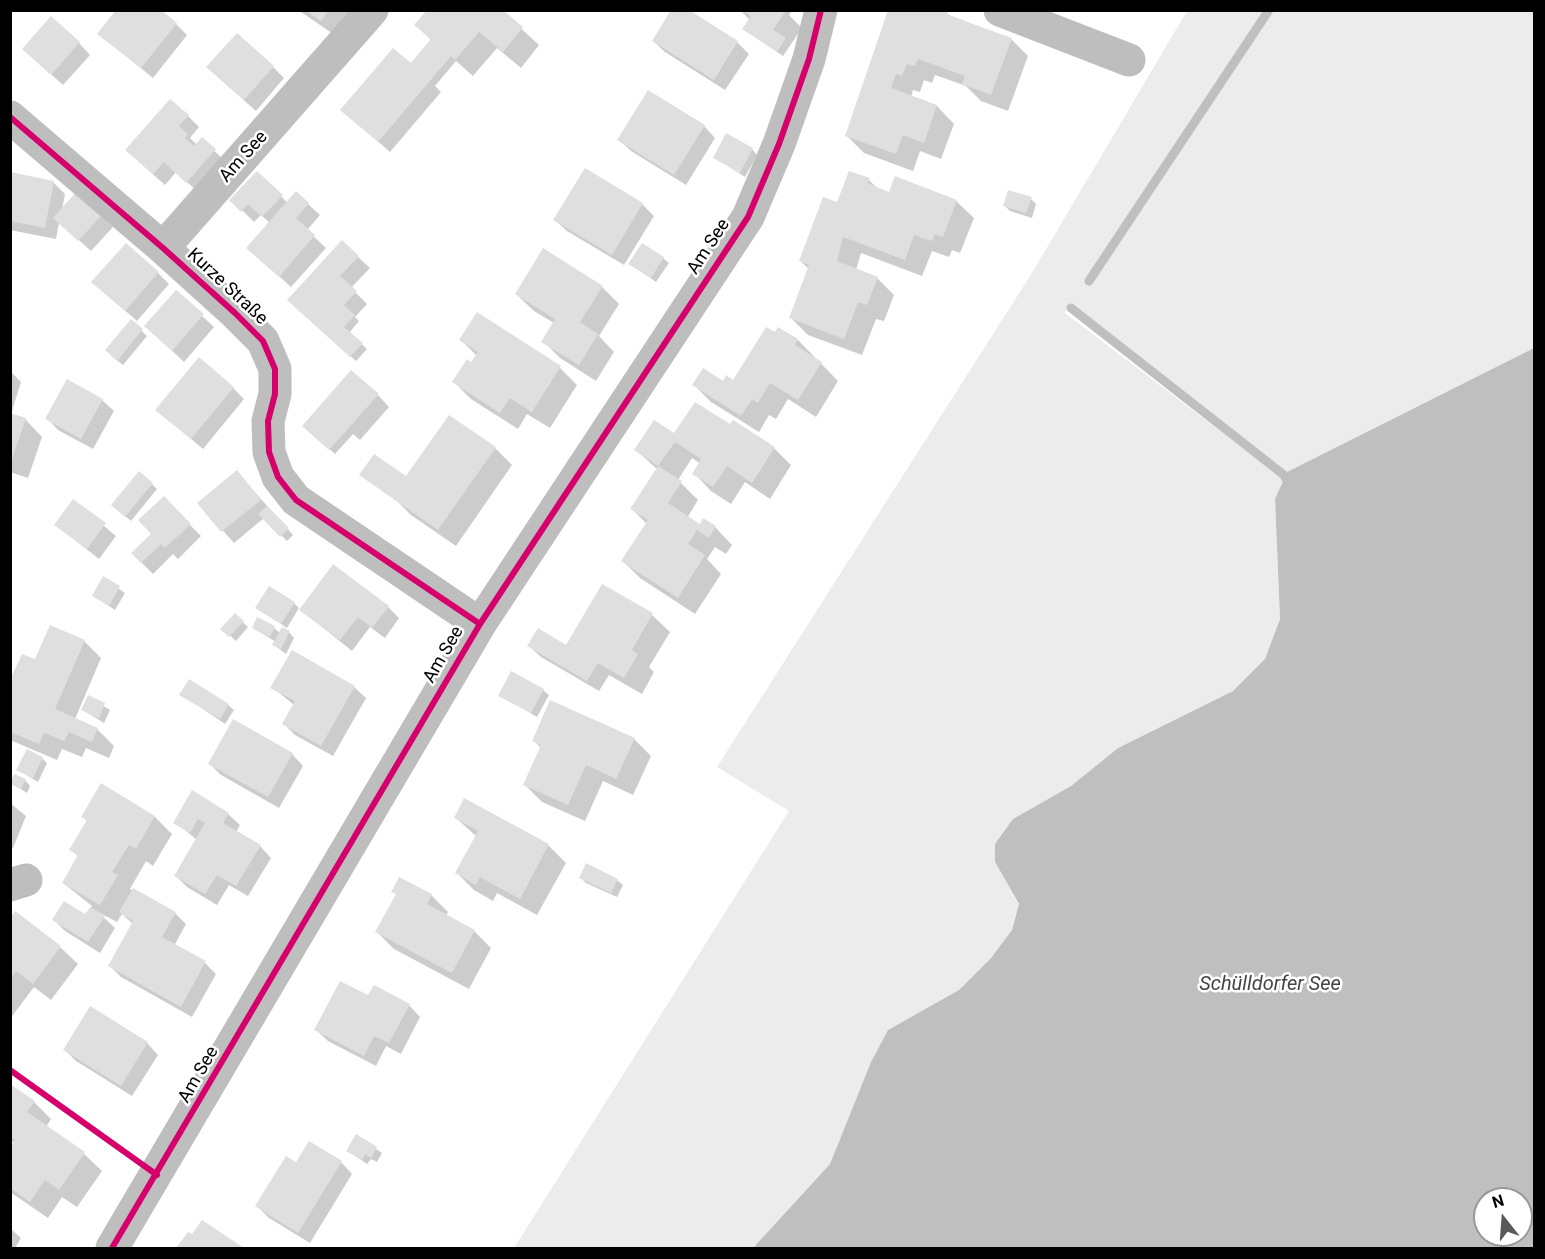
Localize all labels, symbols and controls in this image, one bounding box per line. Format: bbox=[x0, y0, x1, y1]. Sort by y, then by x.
street label: Am See bbox=[215, 127, 273, 187]
street label: Am See bbox=[683, 215, 735, 279]
street label: Kurze Straße bbox=[182, 244, 272, 330]
street label: Am See bbox=[419, 623, 469, 687]
water label: Schülldorfer See bbox=[1199, 973, 1341, 997]
street label: Am See bbox=[174, 1043, 224, 1107]
north arrow bbox=[1473, 1187, 1533, 1247]
text: N bbox=[1490, 1190, 1506, 1212]

